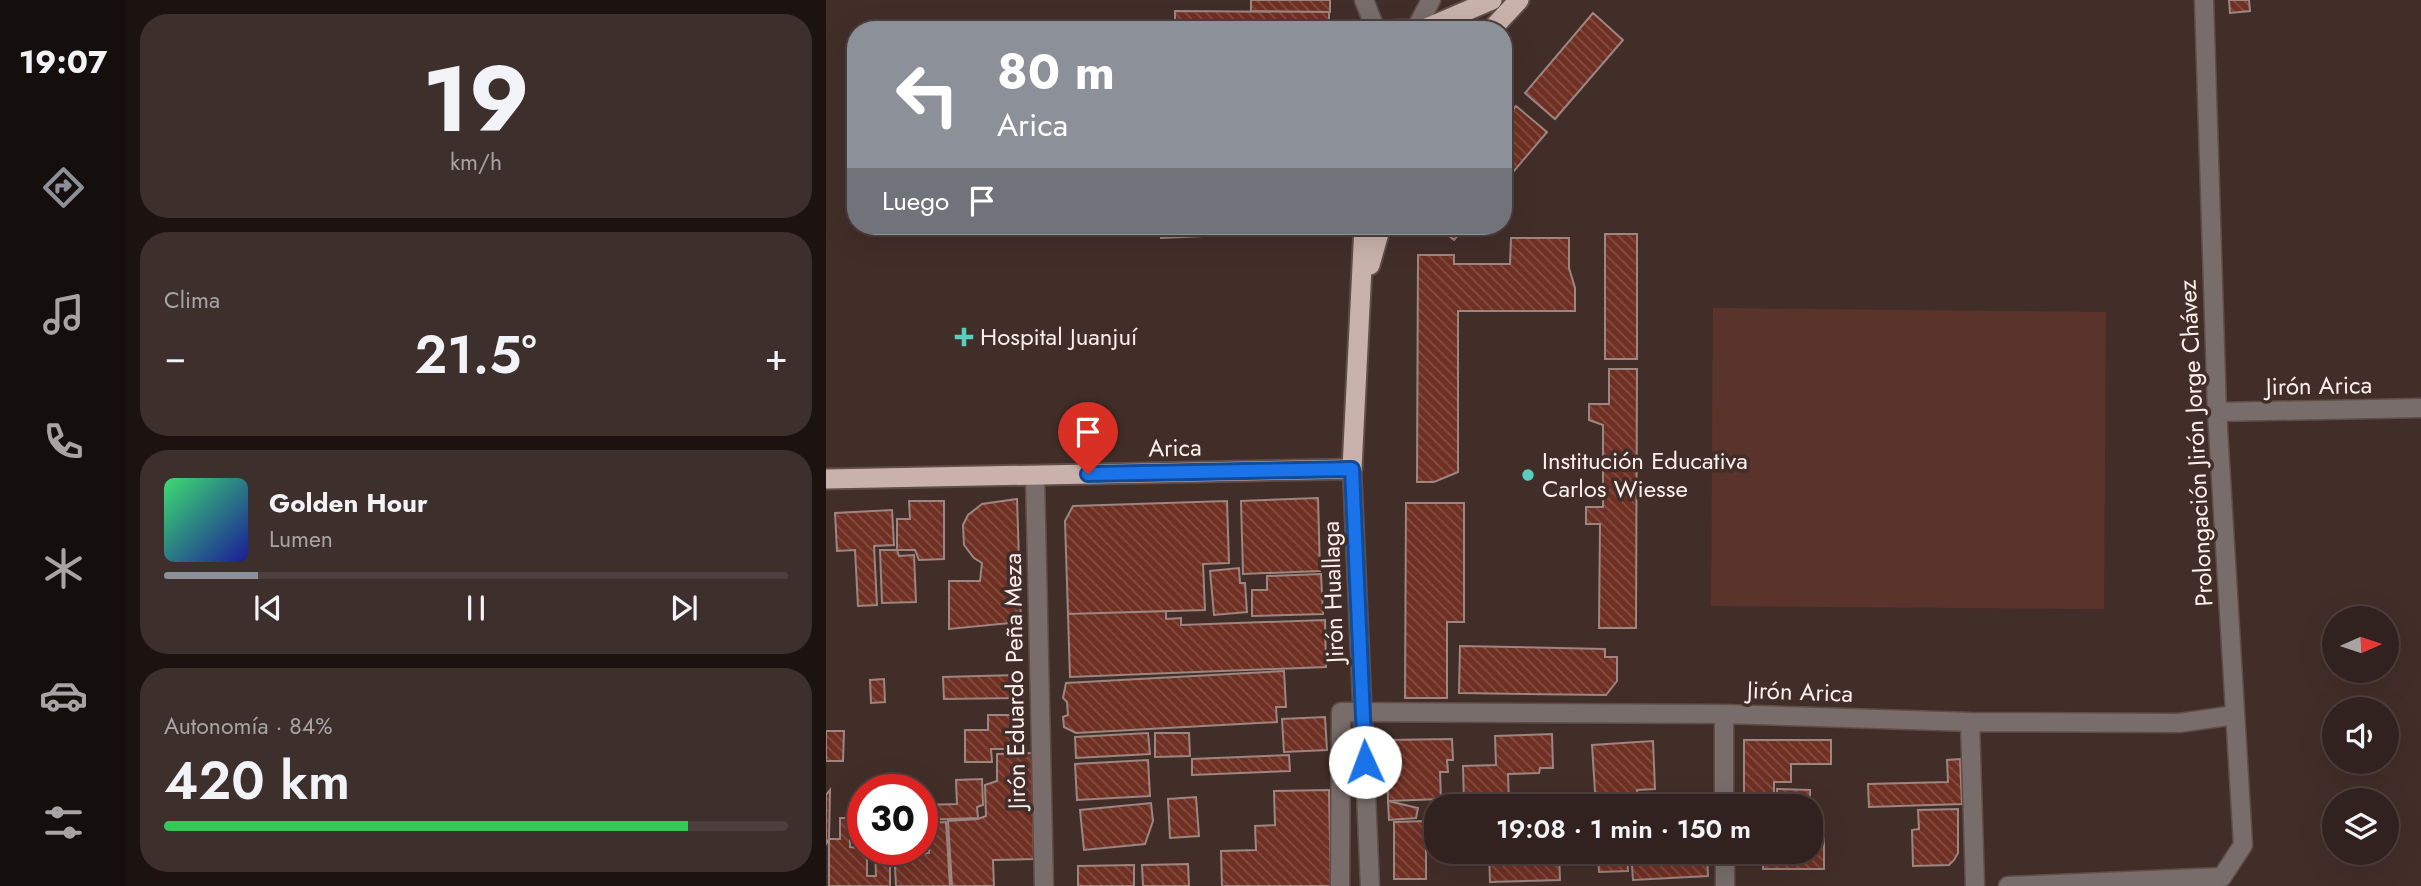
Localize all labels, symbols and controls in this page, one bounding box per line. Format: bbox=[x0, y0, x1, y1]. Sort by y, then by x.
text: 19 bbox=[422, 34, 530, 165]
text: 80 m bbox=[997, 37, 1115, 107]
text: 19:07 bbox=[19, 39, 107, 85]
icon: left bbox=[882, 49, 973, 140]
text: Arica bbox=[997, 102, 1068, 148]
text: km/h bbox=[450, 145, 502, 179]
icon: directions bbox=[39, 163, 88, 212]
text: Luego bbox=[882, 182, 949, 220]
icon: arrive bbox=[963, 182, 1001, 220]
street label: Prolongación Jirón Jorge Chávez bbox=[2169, 279, 2222, 607]
text: Clima bbox=[164, 283, 220, 317]
icon: music bbox=[39, 290, 88, 339]
text: 21.5° bbox=[415, 317, 537, 393]
place label: Hospital Juanjuí bbox=[980, 319, 1138, 354]
marker: Hospital Juanjuí bbox=[954, 327, 974, 347]
text: − bbox=[164, 329, 186, 384]
text: + bbox=[765, 329, 788, 384]
street label: Jirón Arica bbox=[2263, 367, 2372, 404]
pin bbox=[1058, 402, 1118, 474]
icon: arrive bbox=[1069, 413, 1107, 451]
icon: phone bbox=[39, 417, 88, 466]
street label: Arica bbox=[1148, 430, 1202, 465]
place label: Institución Educativa Carlos Wiesse bbox=[1542, 443, 1748, 506]
marker: Institución Educativa Carlos Wiesse bbox=[1520, 467, 1536, 483]
text: Golden Hour bbox=[269, 484, 428, 522]
street label: Jirón Huallaga bbox=[1313, 521, 1353, 667]
text: Lumen bbox=[269, 522, 333, 556]
icon: climate bbox=[39, 544, 88, 593]
street label: Jirón Eduardo Peña Meza bbox=[995, 553, 1034, 812]
icon: previous bbox=[249, 589, 287, 627]
icon: pause bbox=[457, 589, 495, 627]
icon: next bbox=[665, 589, 703, 627]
north arrow bbox=[2322, 606, 2399, 682]
map controls bbox=[2322, 606, 2399, 865]
icon: car bbox=[39, 671, 88, 720]
street label: Jirón Arica bbox=[1743, 672, 1854, 711]
button: sound bbox=[2322, 697, 2399, 774]
text: Autonomía · 84% bbox=[164, 709, 332, 743]
position arrow bbox=[1328, 725, 1402, 799]
text: 420 km bbox=[164, 743, 350, 819]
speed limit sign: 30 bbox=[847, 774, 938, 865]
button: layers bbox=[2322, 788, 2399, 865]
icon: filters bbox=[39, 798, 88, 847]
text: 19:08 · 1 min · 150 m bbox=[1496, 810, 1751, 848]

